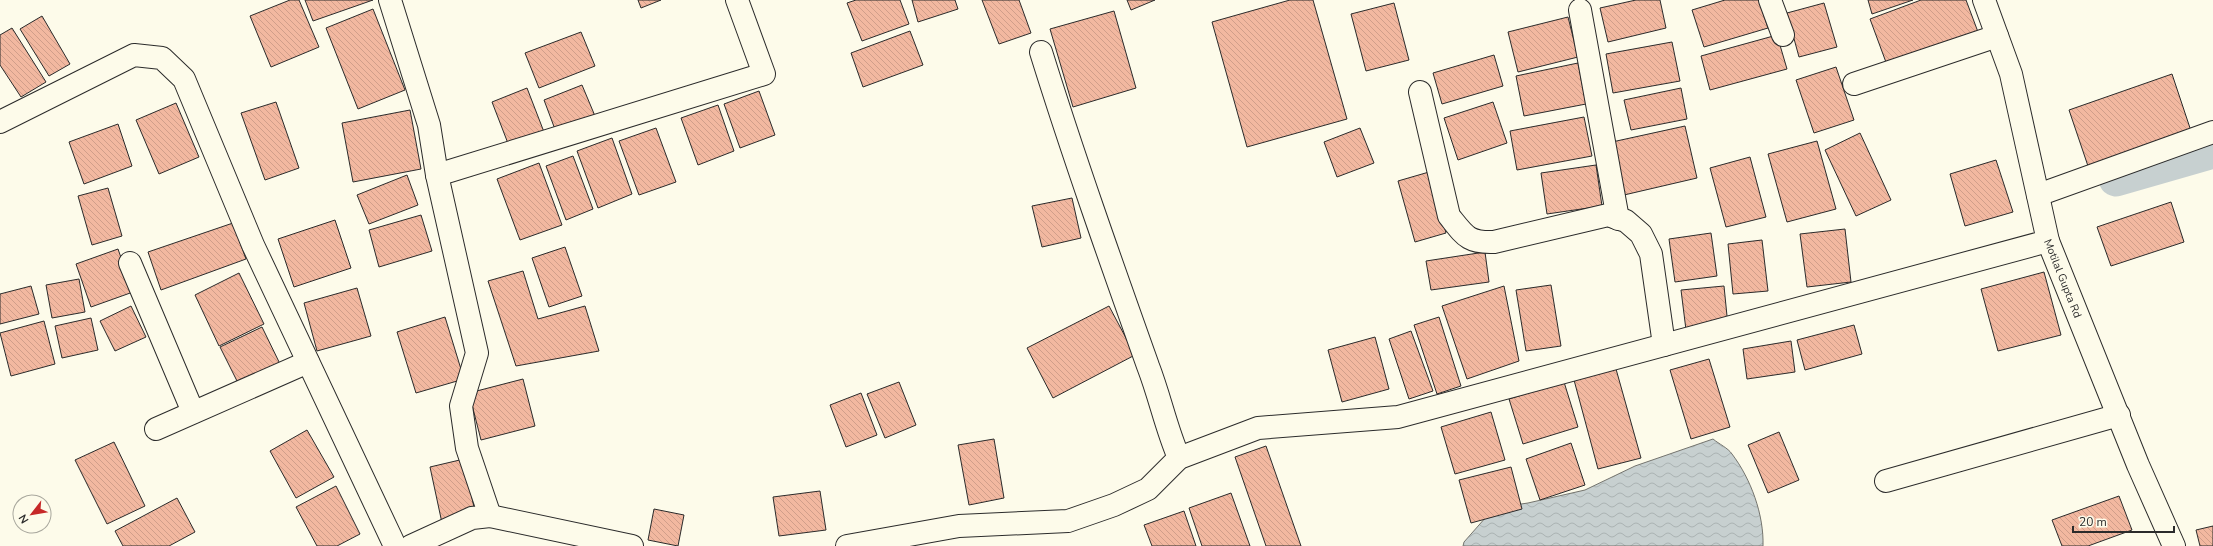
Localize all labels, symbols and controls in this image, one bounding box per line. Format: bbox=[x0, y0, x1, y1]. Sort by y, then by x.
street label: Motilal Gupta Rd bbox=[2040, 237, 2085, 320]
north arrow bbox=[12, 494, 52, 534]
scale bar bbox=[2073, 508, 2174, 534]
text: N bbox=[15, 512, 32, 526]
text: 20 m bbox=[2079, 514, 2107, 530]

